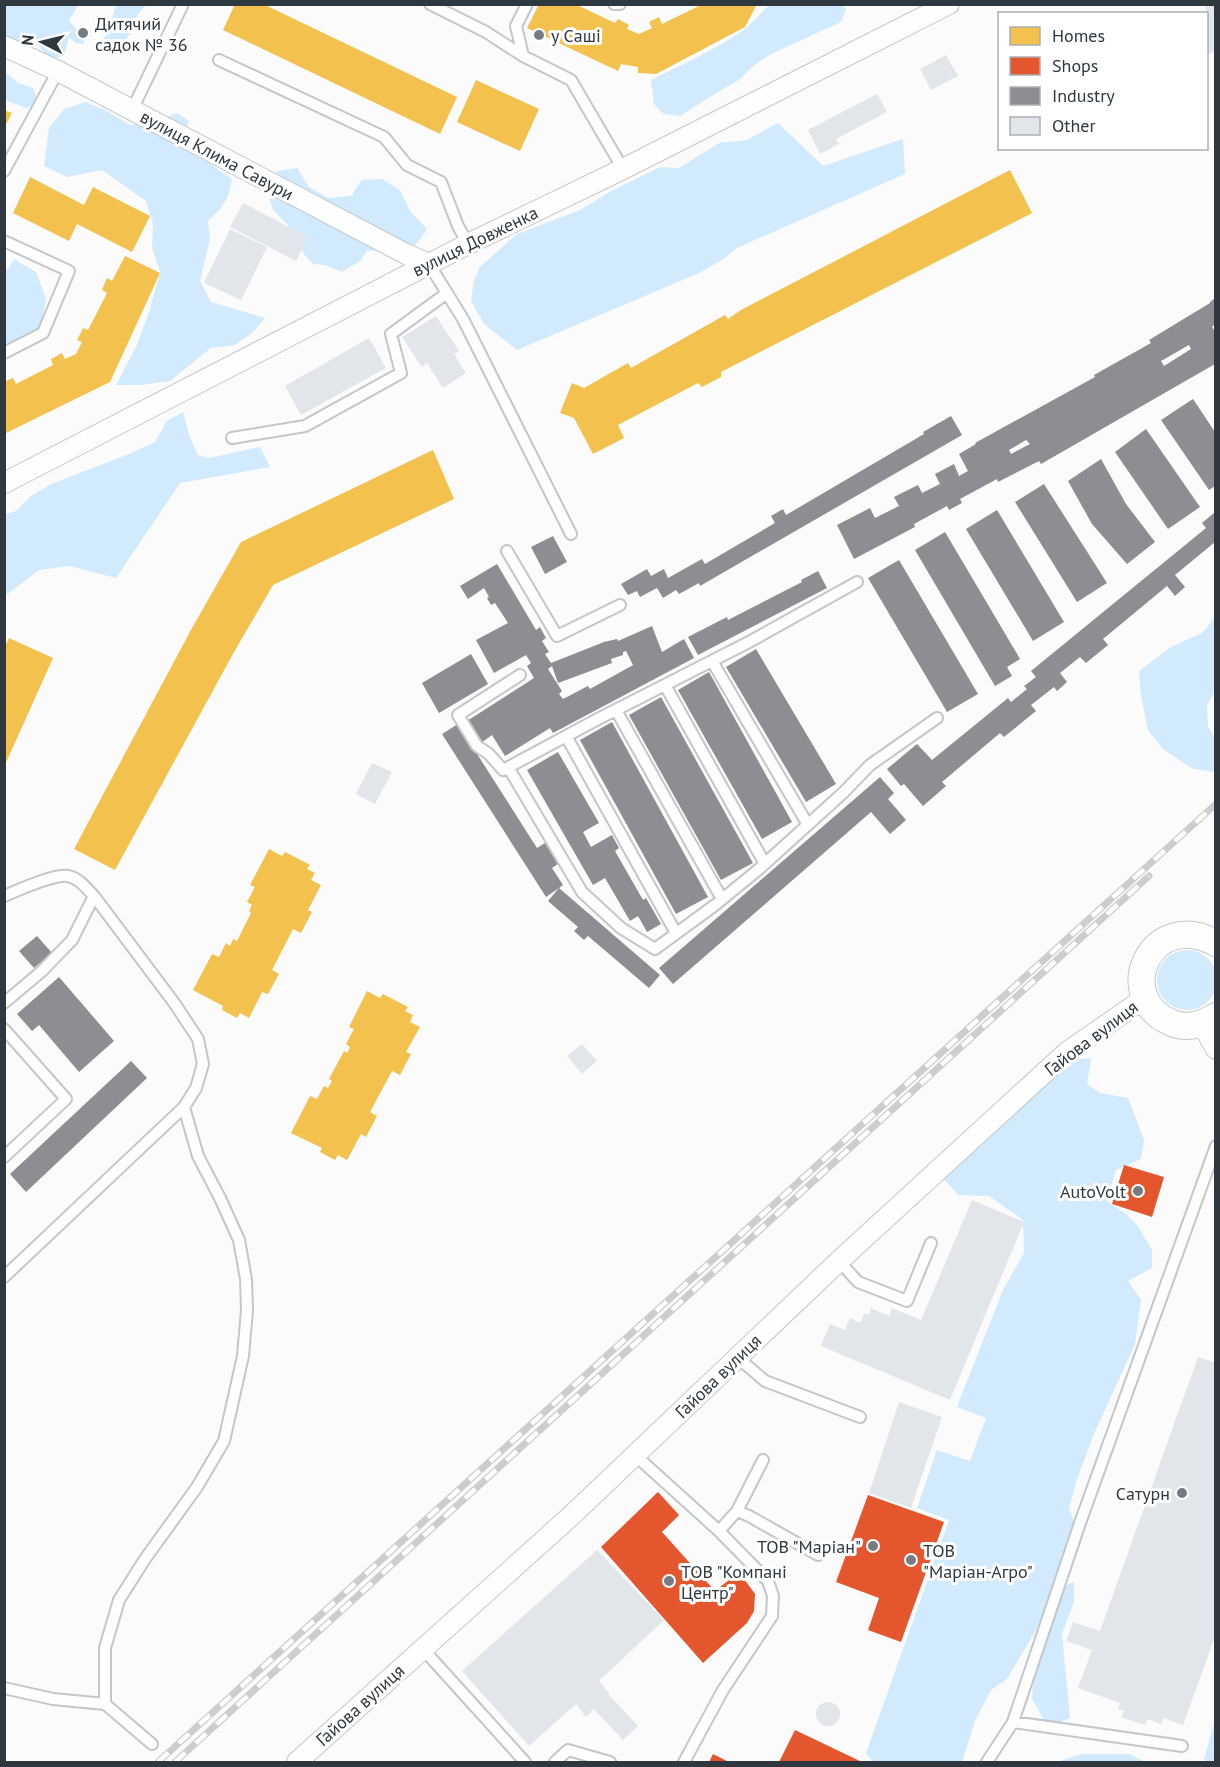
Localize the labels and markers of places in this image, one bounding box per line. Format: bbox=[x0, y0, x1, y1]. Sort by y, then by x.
place label: Дитячий садок № 36 bbox=[95, 12, 188, 56]
place label: у Саші bbox=[551, 24, 601, 47]
marker: Дитячий садок № 36 bbox=[76, 26, 90, 40]
marker: у Саші bbox=[532, 28, 546, 42]
place label: AutoVolt bbox=[1060, 1180, 1126, 1203]
marker: AutoVolt bbox=[1131, 1184, 1145, 1198]
place label: Сатурн bbox=[1116, 1482, 1170, 1505]
marker: Сатурн bbox=[1175, 1486, 1189, 1500]
place label: ТОВ "Маріан" bbox=[757, 1535, 861, 1558]
marker: ТОВ "Маріан" bbox=[866, 1539, 880, 1553]
place label: ТОВ "Маріан-Агро" bbox=[923, 1539, 1033, 1583]
marker: ТОВ "Маріан-Агро" bbox=[904, 1553, 918, 1567]
place label: ТОВ "Компані Центр" bbox=[681, 1560, 787, 1604]
marker: ТОВ "Компані Центр" bbox=[662, 1574, 676, 1588]

